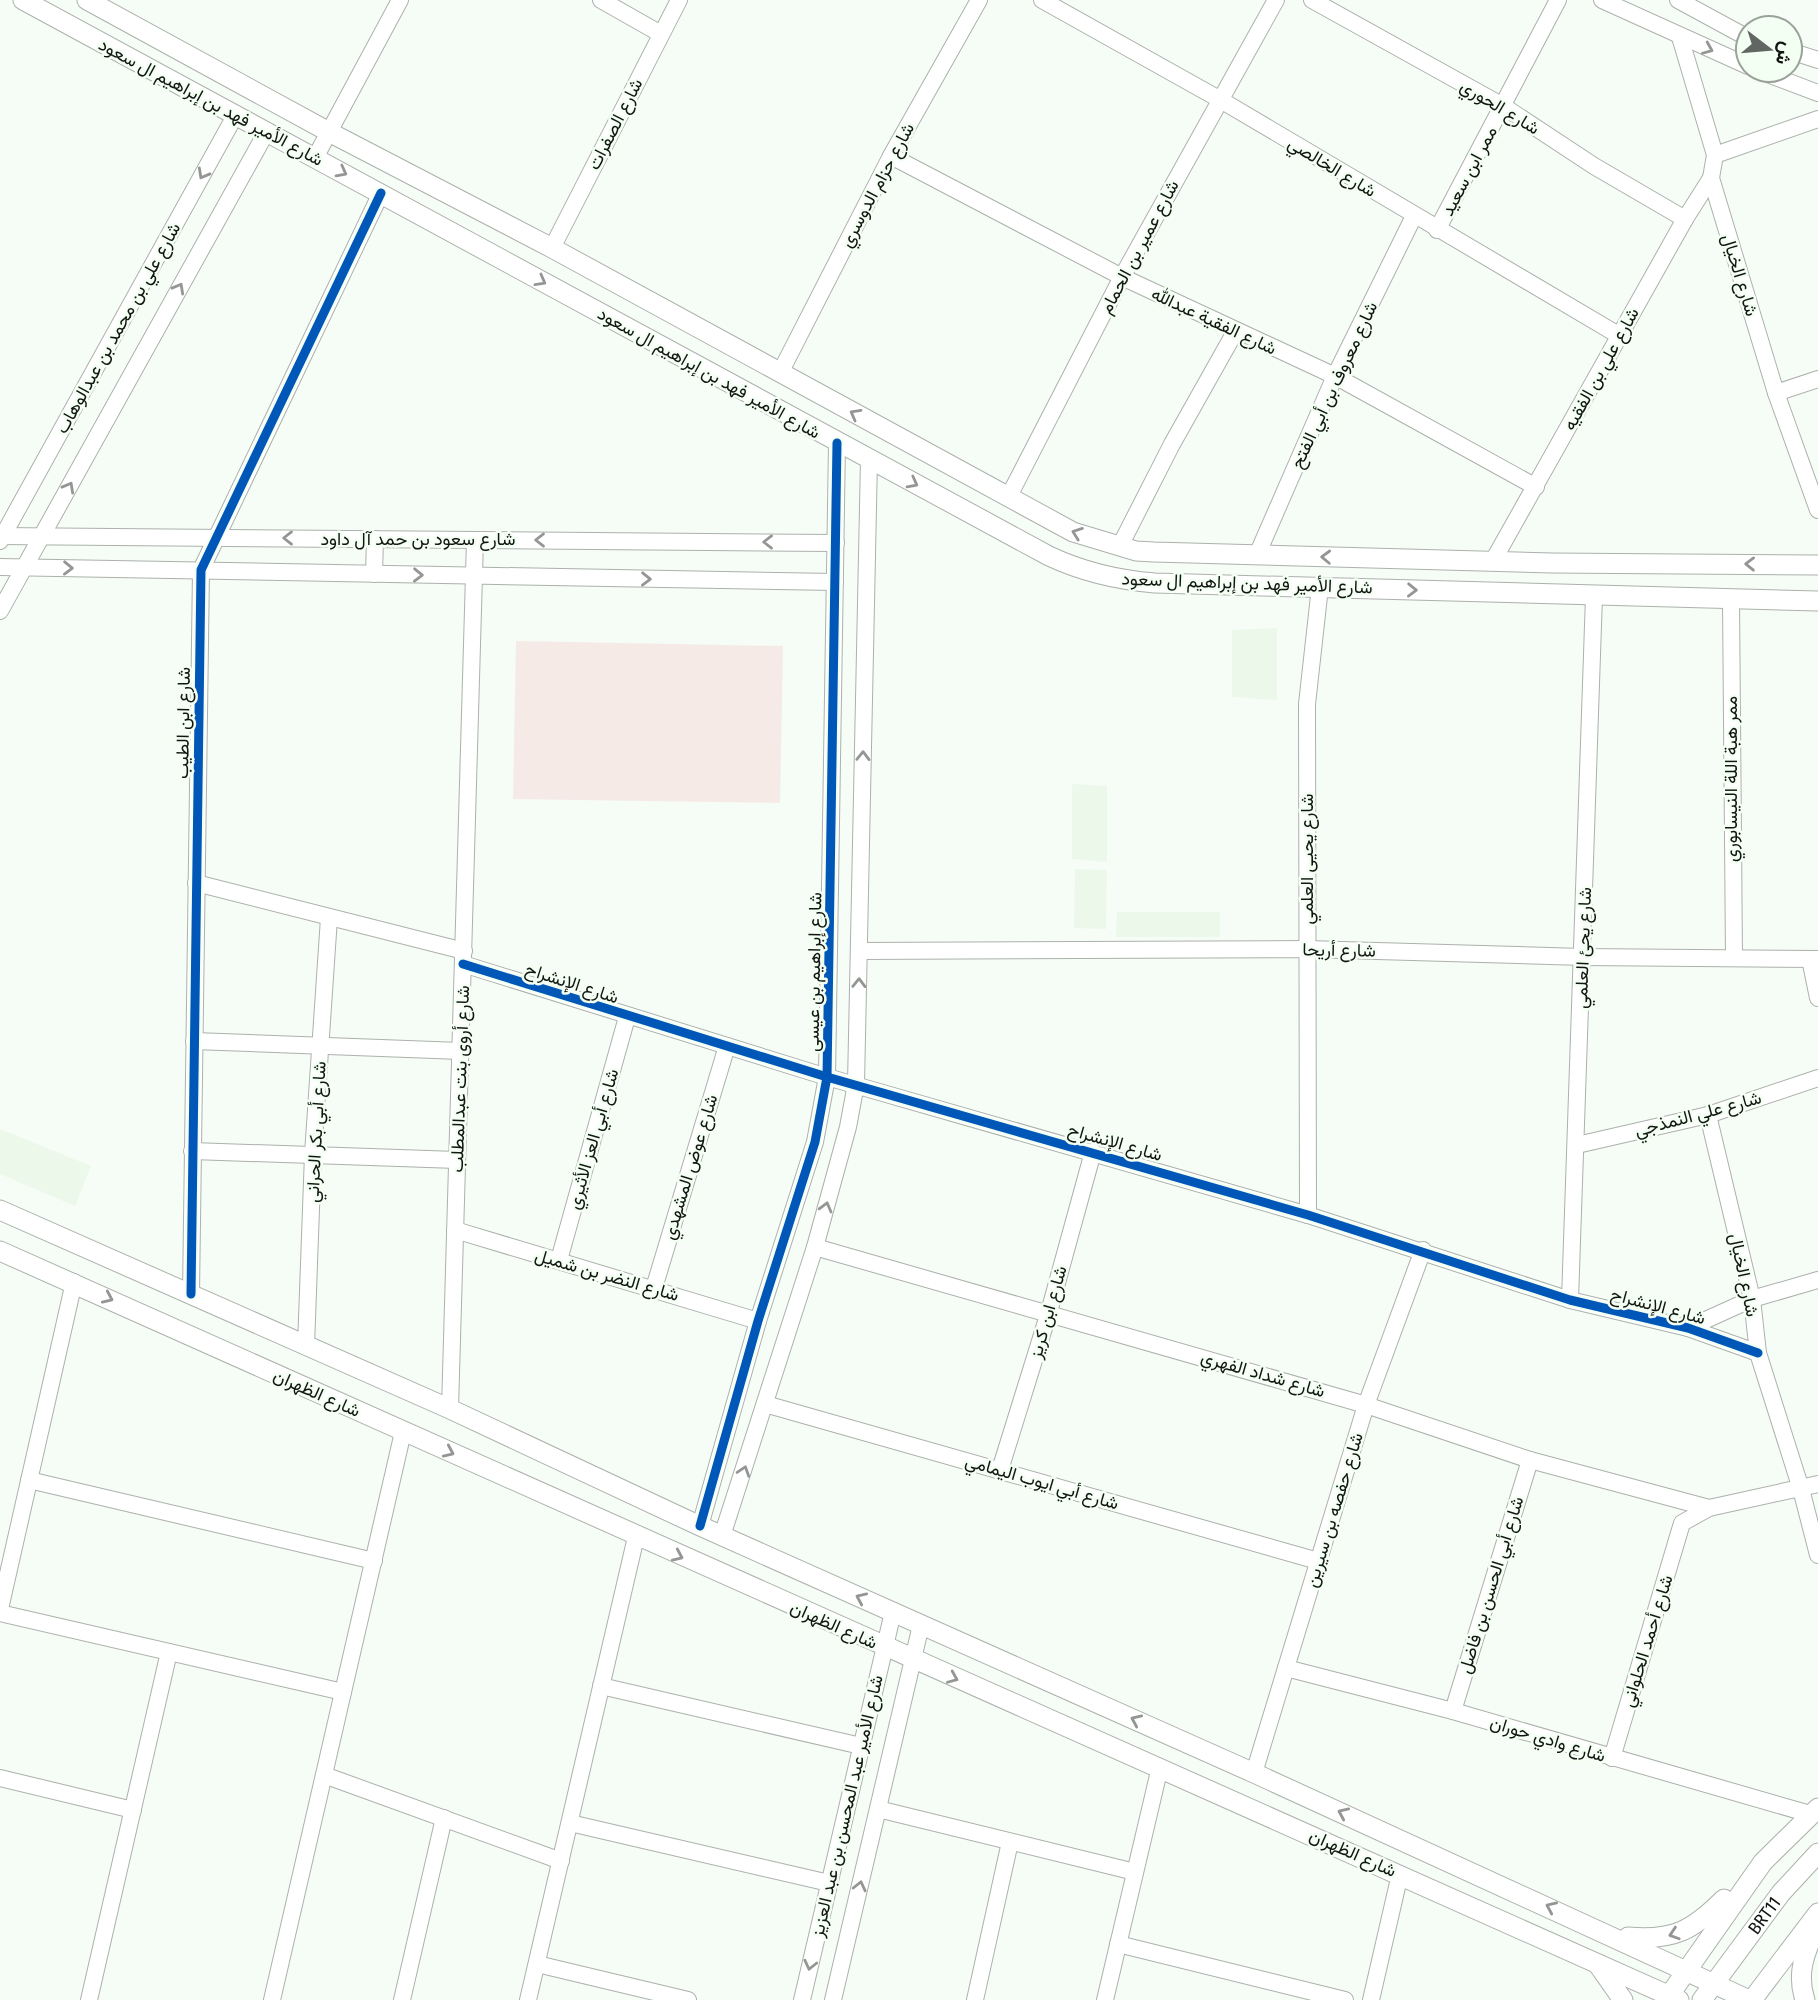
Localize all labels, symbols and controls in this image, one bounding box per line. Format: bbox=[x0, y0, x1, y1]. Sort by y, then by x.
north arrow bbox=[1734, 14, 1804, 84]
street label: شارع الأمير فهد بن إبراهيم ال سعود bbox=[94, 33, 327, 172]
text: ش bbox=[1771, 39, 1799, 68]
one-way arrow bbox=[1701, 41, 1713, 55]
street label: شارع الصفرات bbox=[583, 75, 648, 174]
street label: شارع الحوري bbox=[1454, 75, 1544, 143]
street label: شارع حزام الدوسري bbox=[835, 119, 923, 253]
street label: ممر ابن سعيد bbox=[1436, 122, 1502, 220]
street label: شارع الخالصي bbox=[1282, 132, 1380, 205]
one-way arrow bbox=[334, 163, 347, 177]
one-way arrow bbox=[198, 167, 211, 179]
street label: شارع عمير بن الحمام bbox=[1094, 176, 1184, 318]
street label: شارع علي بن محمد بن عبدالوهاب bbox=[51, 219, 189, 439]
street label: شارع الخيال bbox=[1716, 231, 1763, 319]
one-way arrow bbox=[534, 273, 547, 286]
street label: شارع الفقية عبدالله bbox=[1147, 282, 1280, 361]
one-way arrow bbox=[171, 283, 184, 295]
street label: شارع معروف بن أبي الفتح bbox=[1286, 298, 1386, 474]
street label: شارع الأمير فهد بن إبراهيم ال سعود bbox=[593, 302, 824, 444]
street label: شارع علي بن الفقيه bbox=[1558, 304, 1647, 436]
one-way arrow bbox=[850, 409, 863, 422]
one-way arrow bbox=[906, 474, 919, 488]
one-way arrow bbox=[61, 481, 74, 494]
one-way arrow bbox=[1072, 527, 1084, 541]
street label: شارع سعود بن حمد آل داود bbox=[321, 528, 516, 551]
one-way arrow bbox=[282, 530, 293, 546]
one-way arrow bbox=[534, 533, 545, 548]
one-way arrow bbox=[762, 534, 772, 550]
one-way arrow bbox=[1321, 549, 1332, 564]
one-way arrow bbox=[1744, 556, 1755, 572]
one-way arrow bbox=[63, 560, 74, 576]
one-way arrow bbox=[413, 567, 424, 583]
street label: شارع الأمير فهد بن إبراهيم ال سعود bbox=[1121, 568, 1373, 599]
one-way arrow bbox=[641, 571, 651, 587]
one-way arrow bbox=[1407, 582, 1418, 597]
street label: شارع ابن الطيب bbox=[171, 667, 196, 779]
street label: ممر هبة اللة النيسابوري bbox=[1720, 696, 1746, 862]
one-way arrow bbox=[856, 750, 871, 761]
street label: شارع يحيى العلمي bbox=[1296, 794, 1322, 924]
street label: شارع يحئ العلمي bbox=[1570, 887, 1600, 1009]
street label: شارع إبراهيم بن عيسى bbox=[802, 892, 827, 1052]
street label: شارع أريحا bbox=[1302, 938, 1376, 963]
street label: شارع الإنشراح bbox=[522, 958, 622, 1009]
one-way arrow bbox=[852, 978, 867, 989]
street label: شارع أروى بنت عبدالمطلب bbox=[446, 985, 475, 1173]
street label: شارع أبي بكر الحراني bbox=[301, 1061, 335, 1203]
street label: شارع أبي العز الأثيري bbox=[562, 1066, 627, 1213]
street label: شارع علي النمذجي bbox=[1632, 1086, 1765, 1145]
street label: شارع عوض المشهدي bbox=[657, 1092, 726, 1243]
street label: شارع الإنشراح bbox=[1065, 1118, 1165, 1167]
one-way arrow bbox=[818, 1201, 832, 1213]
street label: شارع الخيال bbox=[1723, 1231, 1764, 1319]
street label: شارع النضر بن شميل bbox=[532, 1244, 682, 1307]
street label: شارع ابن كريز bbox=[1024, 1263, 1073, 1362]
street label: شارع الإنشراح bbox=[1608, 1283, 1708, 1330]
one-way arrow bbox=[100, 1290, 113, 1304]
street label: شارع شداد الفهري bbox=[1197, 1346, 1328, 1406]
street label: شارع الظهران bbox=[270, 1364, 364, 1423]
street label: شارع حفصه بن سيرين bbox=[1300, 1430, 1369, 1590]
one-way arrow bbox=[441, 1444, 454, 1458]
street label: شارع أبي ايوب اليمامي bbox=[962, 1450, 1121, 1518]
one-way arrow bbox=[735, 1465, 750, 1477]
street label: شارع أبي الحسن بن فاضل bbox=[1454, 1494, 1532, 1677]
one-way arrow bbox=[671, 1548, 684, 1562]
street label: شارع أحمد الحلواني bbox=[1616, 1572, 1681, 1711]
one-way arrow bbox=[856, 1592, 868, 1606]
street label: شارع الظهران bbox=[787, 1596, 881, 1655]
one-way arrow bbox=[946, 1670, 959, 1684]
street label: شارع الأمير عبد المحسن بن عبد العزيز bbox=[806, 1673, 889, 1940]
street label: شارع وادي حوران bbox=[1486, 1711, 1608, 1771]
one-way arrow bbox=[1131, 1714, 1143, 1728]
one-way arrow bbox=[1338, 1808, 1351, 1822]
street label: شارع الظهران bbox=[1306, 1824, 1400, 1883]
one-way arrow bbox=[851, 1880, 866, 1892]
street label: BRT11 bbox=[1743, 1892, 1785, 1939]
one-way arrow bbox=[1545, 1902, 1558, 1916]
one-way arrow bbox=[1668, 1926, 1680, 1940]
one-way arrow bbox=[804, 1959, 818, 1971]

